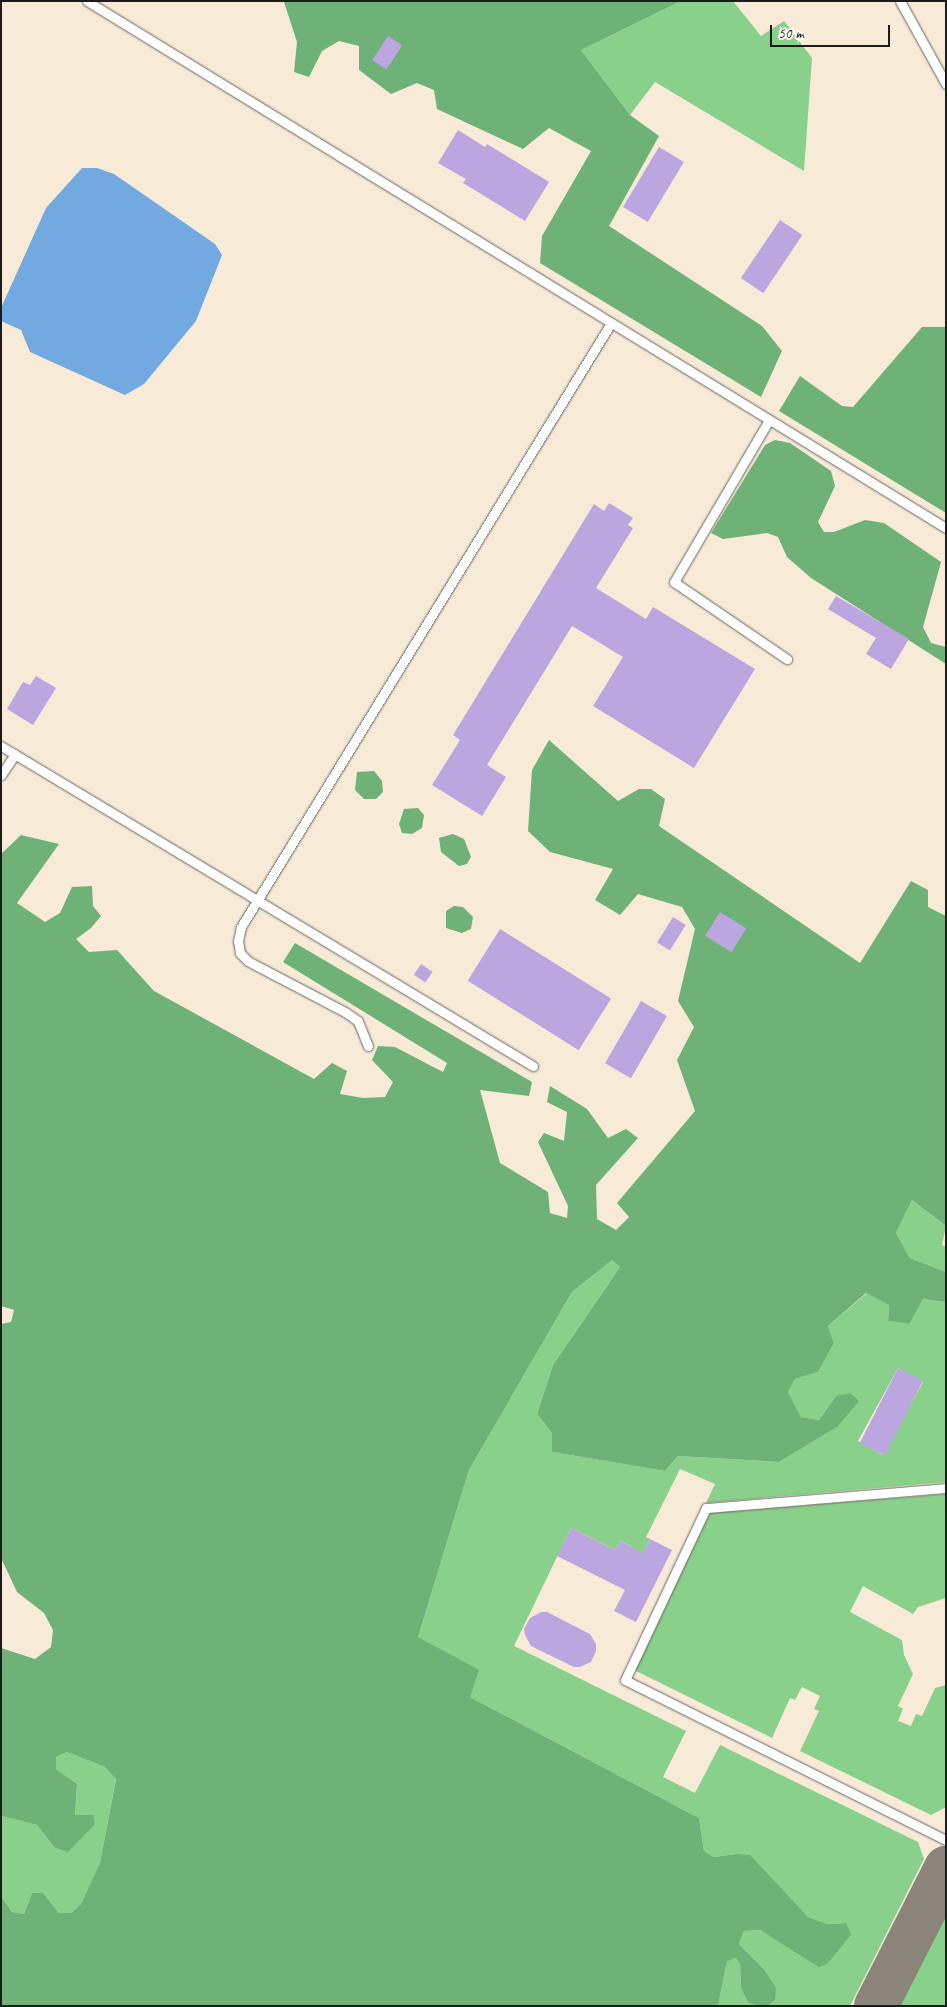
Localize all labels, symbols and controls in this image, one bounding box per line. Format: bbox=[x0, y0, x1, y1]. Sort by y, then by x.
scale bar bbox=[772, 15, 892, 47]
text: 50 m bbox=[778, 24, 804, 43]

